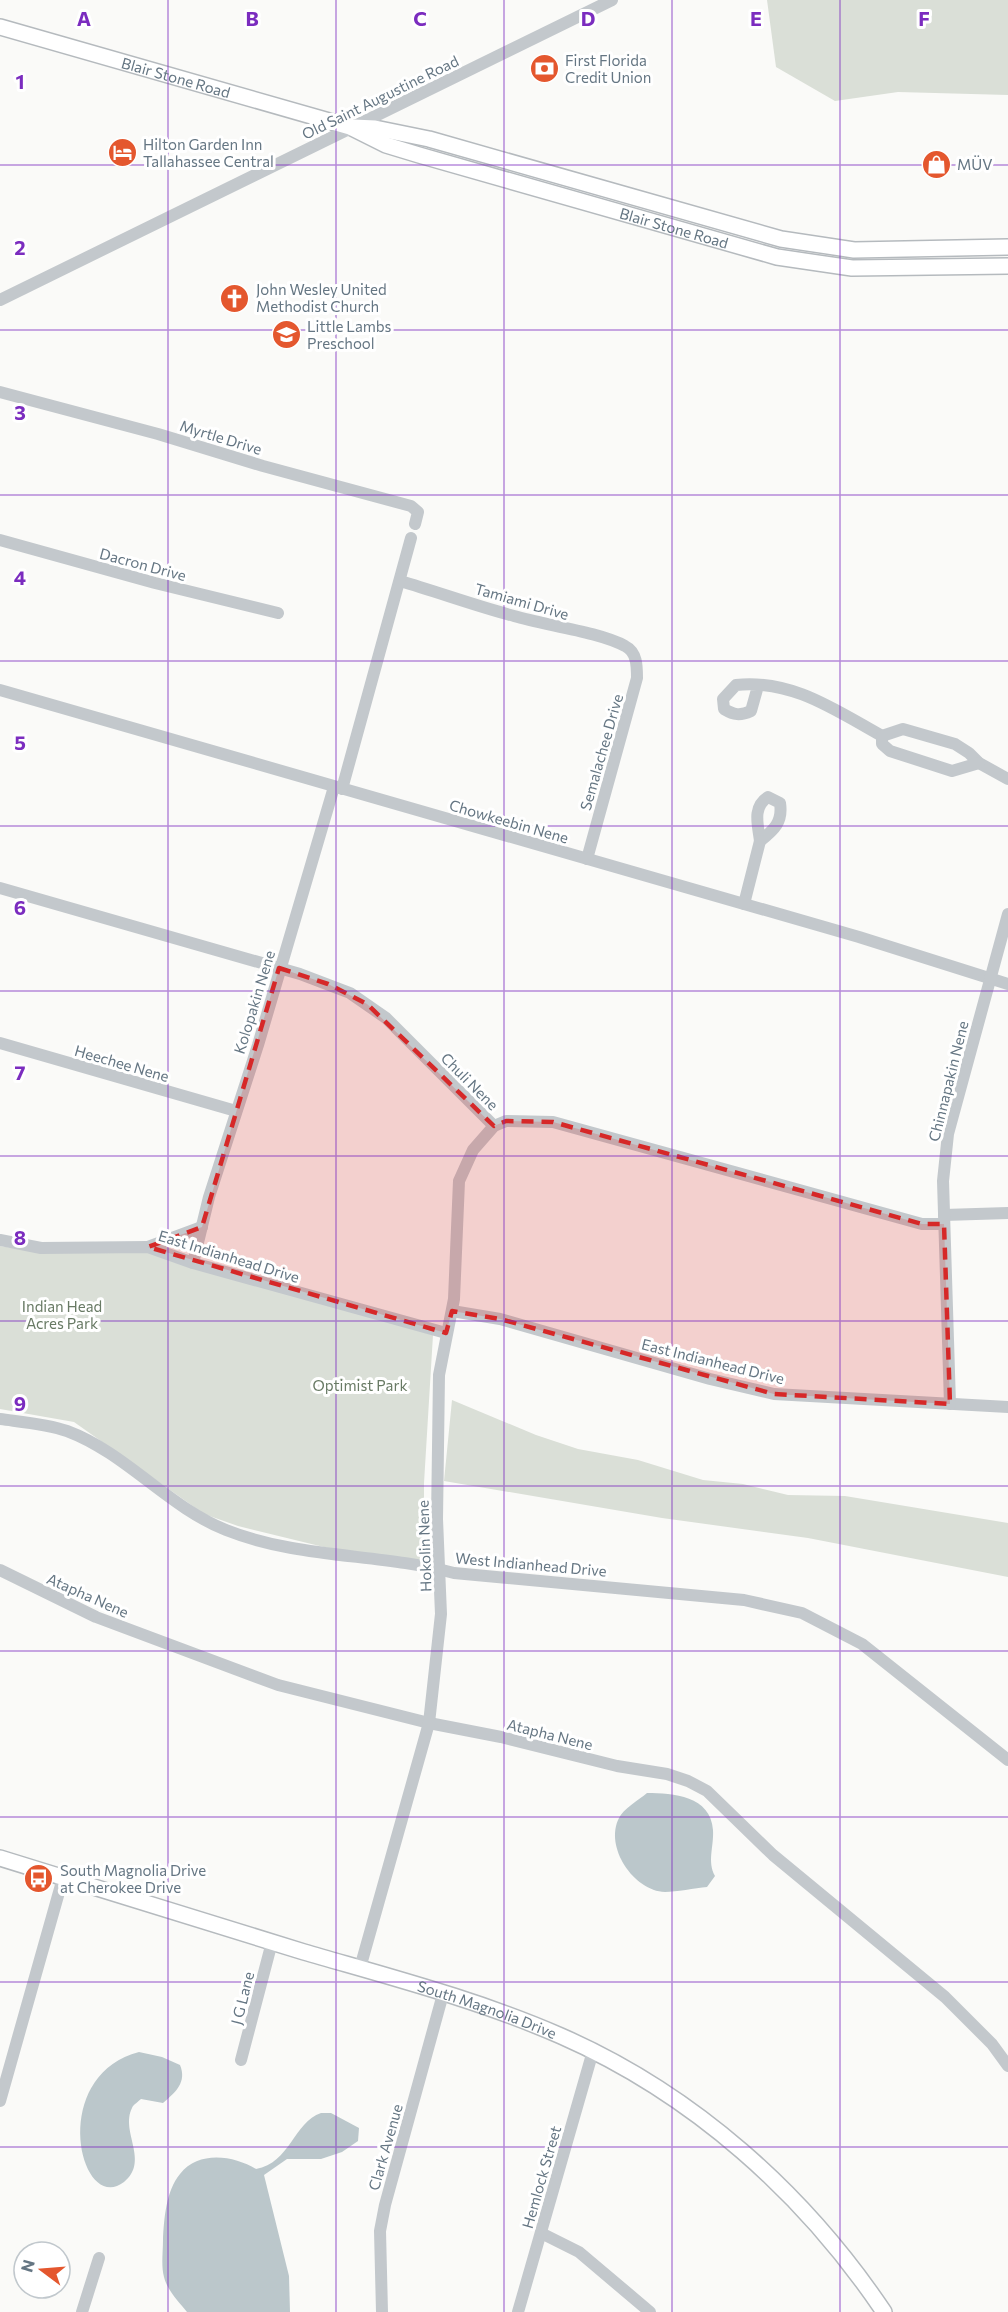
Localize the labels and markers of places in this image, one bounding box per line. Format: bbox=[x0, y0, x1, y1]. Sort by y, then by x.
place label: First Florida Credit Union bbox=[565, 51, 651, 86]
bank icon: First Florida Credit Union bbox=[528, 53, 560, 85]
place label: Hilton Garden Inn Tallahassee Central bbox=[143, 135, 274, 170]
hotel icon: Hilton Garden Inn Tallahassee Central bbox=[106, 137, 138, 169]
shop icon: MÜV bbox=[920, 148, 952, 180]
place label: MÜV bbox=[957, 155, 992, 173]
place label: John Wesley United Methodist Church bbox=[256, 280, 387, 315]
church icon: John Wesley United Methodist Church bbox=[219, 282, 251, 314]
place label: Little Lambs Preschool bbox=[307, 317, 392, 352]
school or university icon: Little Lambs Preschool bbox=[270, 319, 302, 351]
place label: South Magnolia Drive at Cherokee Drive bbox=[60, 1861, 206, 1896]
bus stop icon: South Magnolia Drive at Cherokee Drive bbox=[23, 1863, 55, 1895]

